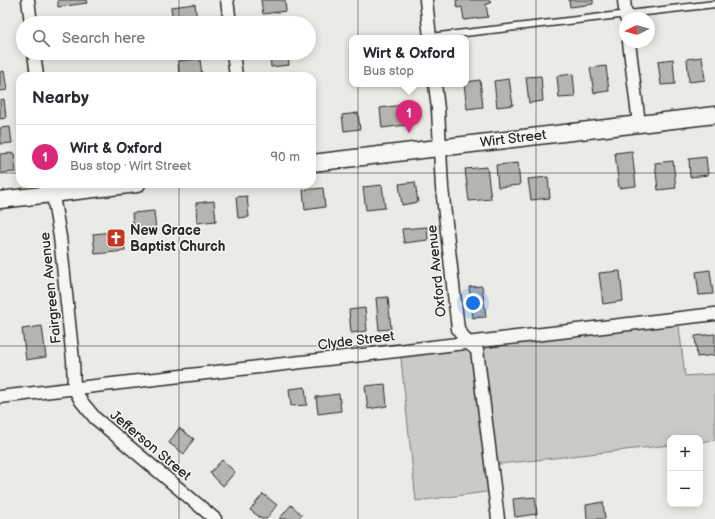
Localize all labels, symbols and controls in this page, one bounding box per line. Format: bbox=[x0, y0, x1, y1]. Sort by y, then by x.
north arrow bbox=[619, 12, 655, 48]
search box bbox=[16, 16, 316, 60]
icon: search bbox=[30, 27, 52, 49]
text: Search here bbox=[62, 29, 145, 48]
popup bbox=[349, 35, 469, 87]
text: Wirt & Oxford bbox=[363, 44, 455, 63]
text: Bus stop bbox=[363, 63, 414, 79]
text: Nearby bbox=[32, 88, 89, 108]
pin: 1 bbox=[396, 100, 422, 133]
street label: Wirt Street bbox=[479, 126, 548, 151]
text: Wirt & Oxford bbox=[70, 139, 162, 158]
text: 1 bbox=[42, 149, 48, 165]
text: 90 m bbox=[271, 149, 300, 165]
text: Bus stop · Wirt Street bbox=[70, 158, 191, 174]
place label: New Grace Baptist Church bbox=[130, 222, 225, 255]
street label: Oxford Avenue bbox=[423, 224, 450, 318]
church icon: New Grace Baptist Church bbox=[105, 227, 127, 249]
street label: Fairgreen Avenue bbox=[36, 231, 65, 345]
your location bbox=[463, 293, 483, 313]
street label: Clyde Street bbox=[317, 327, 396, 354]
street label: Jefferson Street bbox=[107, 407, 195, 485]
map controls bbox=[667, 435, 703, 507]
button: + bbox=[667, 435, 703, 471]
button: − bbox=[667, 471, 703, 507]

